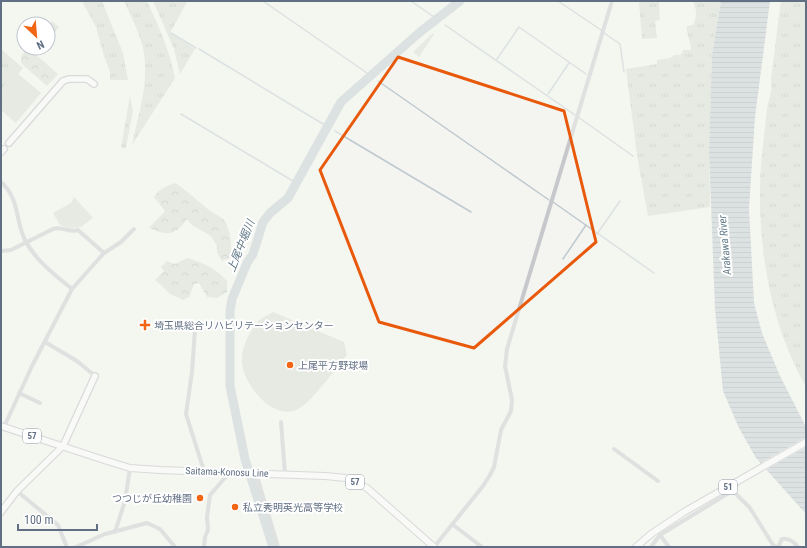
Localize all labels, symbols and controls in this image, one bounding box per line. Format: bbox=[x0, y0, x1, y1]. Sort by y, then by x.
north arrow bbox=[16, 16, 56, 56]
text: N bbox=[34, 37, 46, 52]
water label: Arakawa River bbox=[716, 214, 734, 276]
water label: 上尾中堀川 bbox=[225, 217, 258, 274]
marker: 埼玉県総合リハビリテーションセンター bbox=[139, 319, 151, 331]
place label: 埼玉県総合リハビリテーションセンター bbox=[154, 320, 334, 331]
marker: 上尾平方野球場 bbox=[285, 360, 295, 370]
place label: 上尾平方野球場 bbox=[298, 360, 368, 371]
road number: 57 bbox=[23, 429, 41, 443]
street label: Saitama-Konosu Line bbox=[185, 465, 269, 479]
road number: 57 bbox=[346, 475, 364, 489]
road number: 51 bbox=[719, 480, 737, 494]
place label: つつじが丘幼稚園 bbox=[112, 493, 192, 504]
marker: つつじが丘幼稚園 bbox=[195, 493, 205, 503]
marker: 私立秀明英光高等学校 bbox=[230, 502, 240, 512]
place label: 私立秀明英光高等学校 bbox=[243, 502, 343, 513]
scale bar bbox=[18, 506, 97, 532]
text: 100 m bbox=[24, 513, 54, 527]

